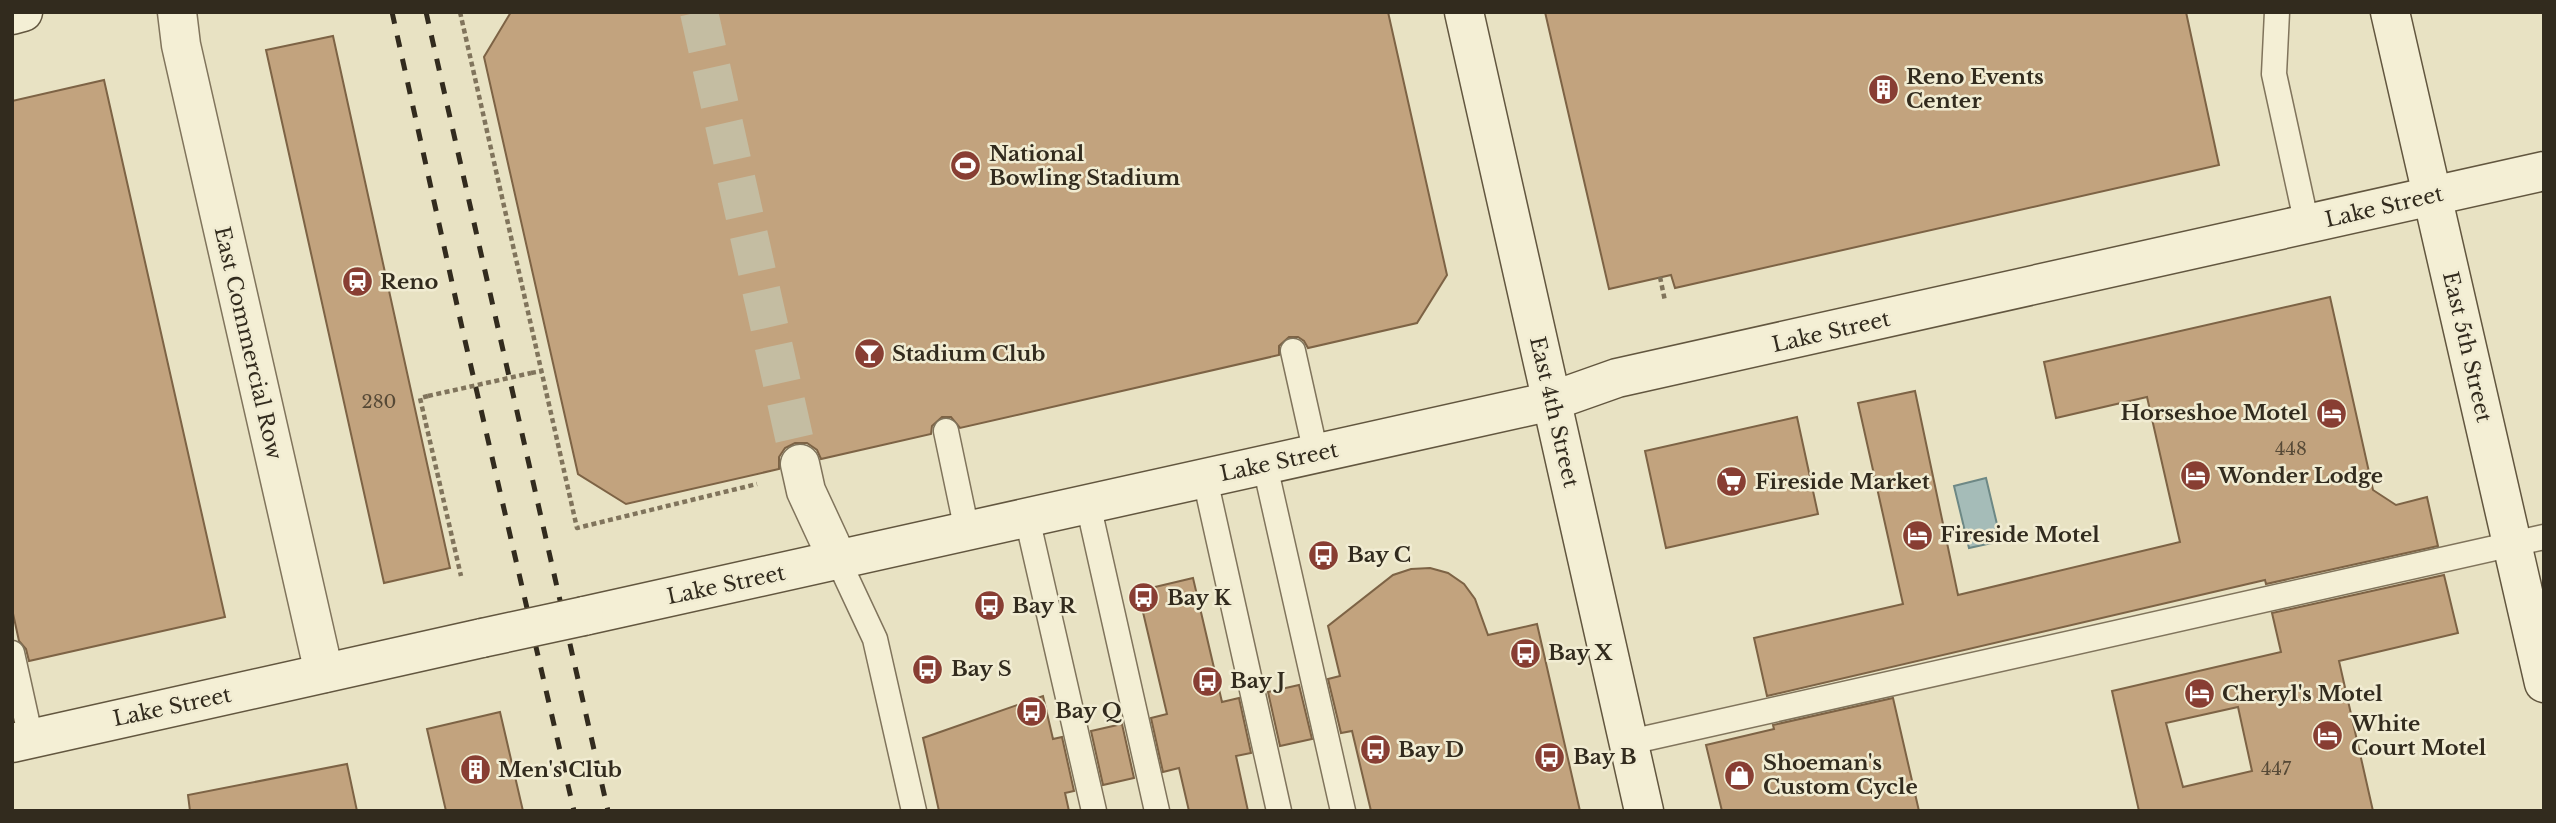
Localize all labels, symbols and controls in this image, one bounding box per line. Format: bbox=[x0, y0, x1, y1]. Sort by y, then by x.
place label: Reno Events Center bbox=[1906, 64, 2044, 114]
building icon: Reno Events Center bbox=[1866, 72, 1900, 106]
place label: National Bowling Stadium bbox=[989, 141, 1180, 191]
sports icon: National Bowling Stadium bbox=[949, 149, 983, 183]
street label: Lake Street bbox=[2322, 181, 2446, 233]
street label: East Commercial Row bbox=[209, 224, 287, 462]
station icon: Reno bbox=[340, 265, 374, 299]
place label: Reno bbox=[380, 269, 439, 295]
street label: East 5th Street bbox=[2437, 269, 2497, 425]
street label: Lake Street bbox=[1769, 306, 1893, 358]
street label: East 4th Street bbox=[1524, 334, 1584, 490]
bar icon: Stadium Club bbox=[852, 337, 886, 371]
place label: Stadium Club bbox=[892, 341, 1046, 367]
house number: 280 bbox=[362, 391, 396, 413]
hotel icon: Horseshoe Motel bbox=[2314, 396, 2348, 430]
place label: Horseshoe Motel bbox=[2121, 400, 2309, 426]
street label: Lake Street bbox=[1217, 437, 1341, 487]
house number: 448 bbox=[2275, 438, 2307, 460]
hotel icon: Wonder Lodge bbox=[2178, 459, 2212, 493]
place label: Wonder Lodge bbox=[2217, 463, 2383, 489]
supermarket icon: Fireside Market bbox=[1715, 465, 1749, 499]
place label: Fireside Market bbox=[1755, 469, 1930, 495]
hotel icon: Fireside Motel bbox=[1900, 518, 1934, 552]
place label: Fireside Motel bbox=[1940, 522, 2100, 548]
bus stop icon: Bay C bbox=[1307, 538, 1341, 572]
place label: Bay C bbox=[1347, 542, 1411, 568]
street label: Lake Street bbox=[664, 560, 788, 610]
bus stop icon: Bay K bbox=[1127, 581, 1161, 615]
place label: Bay K bbox=[1167, 585, 1232, 611]
bus stop icon: Bay R bbox=[972, 589, 1006, 623]
place label: Bay R bbox=[1012, 593, 1077, 619]
bus stop icon: Bay X bbox=[1508, 636, 1542, 670]
place label: Bay X bbox=[1548, 640, 1613, 666]
bus stop icon: Bay S bbox=[911, 652, 945, 686]
place label: Bay S bbox=[951, 656, 1012, 682]
bus stop icon: Bay J bbox=[1190, 664, 1224, 698]
place label: Bay J bbox=[1230, 668, 1285, 694]
hotel icon: Cheryl's Motel bbox=[2182, 677, 2216, 711]
place label: Cheryl's Motel bbox=[2222, 681, 2383, 707]
street label: Lake Street bbox=[110, 682, 234, 732]
bus stop icon: Bay Q bbox=[1015, 694, 1049, 728]
place label: Bay Q bbox=[1055, 698, 1122, 724]
place label: White Court Motel bbox=[2350, 711, 2487, 761]
hotel icon: White Court Motel bbox=[2311, 719, 2345, 753]
bus stop icon: Bay D bbox=[1358, 733, 1392, 767]
place label: Bay D bbox=[1398, 737, 1464, 763]
bus stop icon: Bay B bbox=[1533, 740, 1567, 774]
place label: Bay B bbox=[1573, 744, 1637, 770]
place label: Shoeman's Custom Cycle bbox=[1763, 750, 1918, 800]
building icon: Men's Club bbox=[458, 753, 492, 787]
place label: Men's Club bbox=[498, 757, 622, 783]
shop icon: Shoeman's Custom Cycle bbox=[1723, 758, 1757, 792]
house number: 447 bbox=[2261, 758, 2292, 780]

